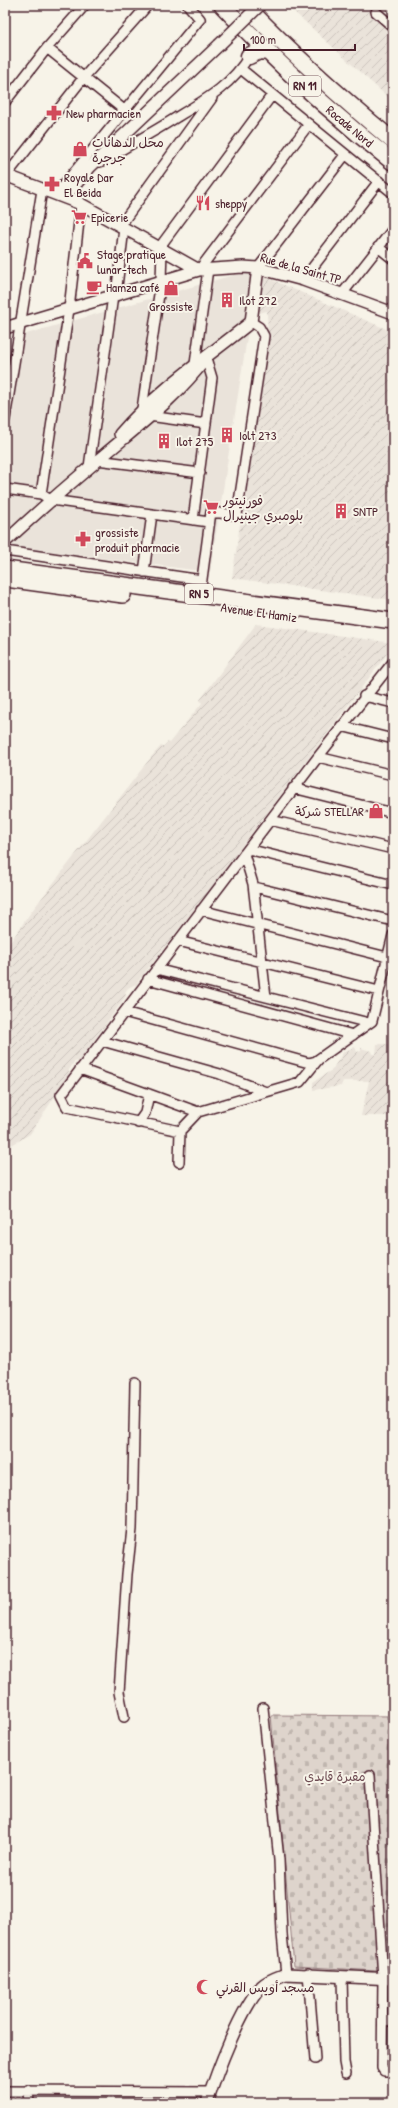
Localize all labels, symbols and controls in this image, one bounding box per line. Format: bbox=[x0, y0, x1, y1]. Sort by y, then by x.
scale bar bbox=[244, 26, 355, 52]
text: 100 m bbox=[250, 31, 276, 48]
road number: RN 11 bbox=[289, 76, 321, 96]
street label: Rocade Nord bbox=[322, 101, 378, 151]
pharmacy icon: New pharmacien bbox=[45, 104, 63, 122]
place label: New pharmacien bbox=[66, 104, 141, 122]
place label: محل الدهانات جرجرة bbox=[92, 133, 164, 166]
shop icon: محل الدهانات جرجرة bbox=[71, 140, 89, 158]
place label: Royale Dar El Beida bbox=[64, 168, 114, 201]
pharmacy icon: Royale Dar El Beida bbox=[43, 175, 61, 193]
restaurant icon: sheppy bbox=[194, 194, 212, 212]
place label: sheppy bbox=[215, 194, 248, 212]
supermarket icon: Epicerie bbox=[70, 208, 88, 226]
place label: Epicerie bbox=[91, 208, 129, 226]
place label: Stage pratique lunar-tech bbox=[97, 245, 166, 278]
street label: Rue de la Saint TP bbox=[258, 248, 344, 288]
public building icon: Stage pratique lunar-tech bbox=[76, 252, 94, 270]
cafe icon: Hamza café bbox=[85, 278, 103, 296]
place label: Hamza café bbox=[106, 278, 160, 296]
shop icon: Grossiste bbox=[162, 279, 180, 297]
building icon: Ilot 272 bbox=[218, 291, 236, 309]
place label: Ilot 272 bbox=[239, 291, 277, 309]
place label: Grossiste bbox=[149, 297, 193, 315]
building icon: Iolt 273 bbox=[218, 426, 236, 444]
place label: Iolt 273 bbox=[239, 426, 277, 444]
building icon: Ilot 275 bbox=[155, 432, 173, 450]
place label: Ilot 275 bbox=[176, 432, 214, 450]
place label: فورنيتور بلومبري جينيرال bbox=[222, 491, 303, 525]
supermarket icon: فورنيتور بلومبري جينيرال bbox=[202, 498, 220, 516]
building icon: SNTP bbox=[332, 502, 350, 520]
place label: SNTP bbox=[353, 502, 378, 520]
place label: grossiste produit pharmacie bbox=[95, 523, 180, 556]
pharmacy icon: grossiste produit pharmacie bbox=[74, 530, 92, 548]
road number: RN 5 bbox=[185, 584, 213, 604]
street label: Avenue El Hamiz bbox=[220, 598, 299, 626]
place label: شركة STELLAR bbox=[295, 802, 364, 820]
shop icon: شركة STELLAR bbox=[367, 802, 385, 820]
park label: مقبرة قايدي bbox=[304, 1767, 366, 1786]
mosque icon: مسجد أويس القرني bbox=[195, 1978, 213, 1996]
place label: مسجد أويس القرني bbox=[216, 1978, 315, 1999]

